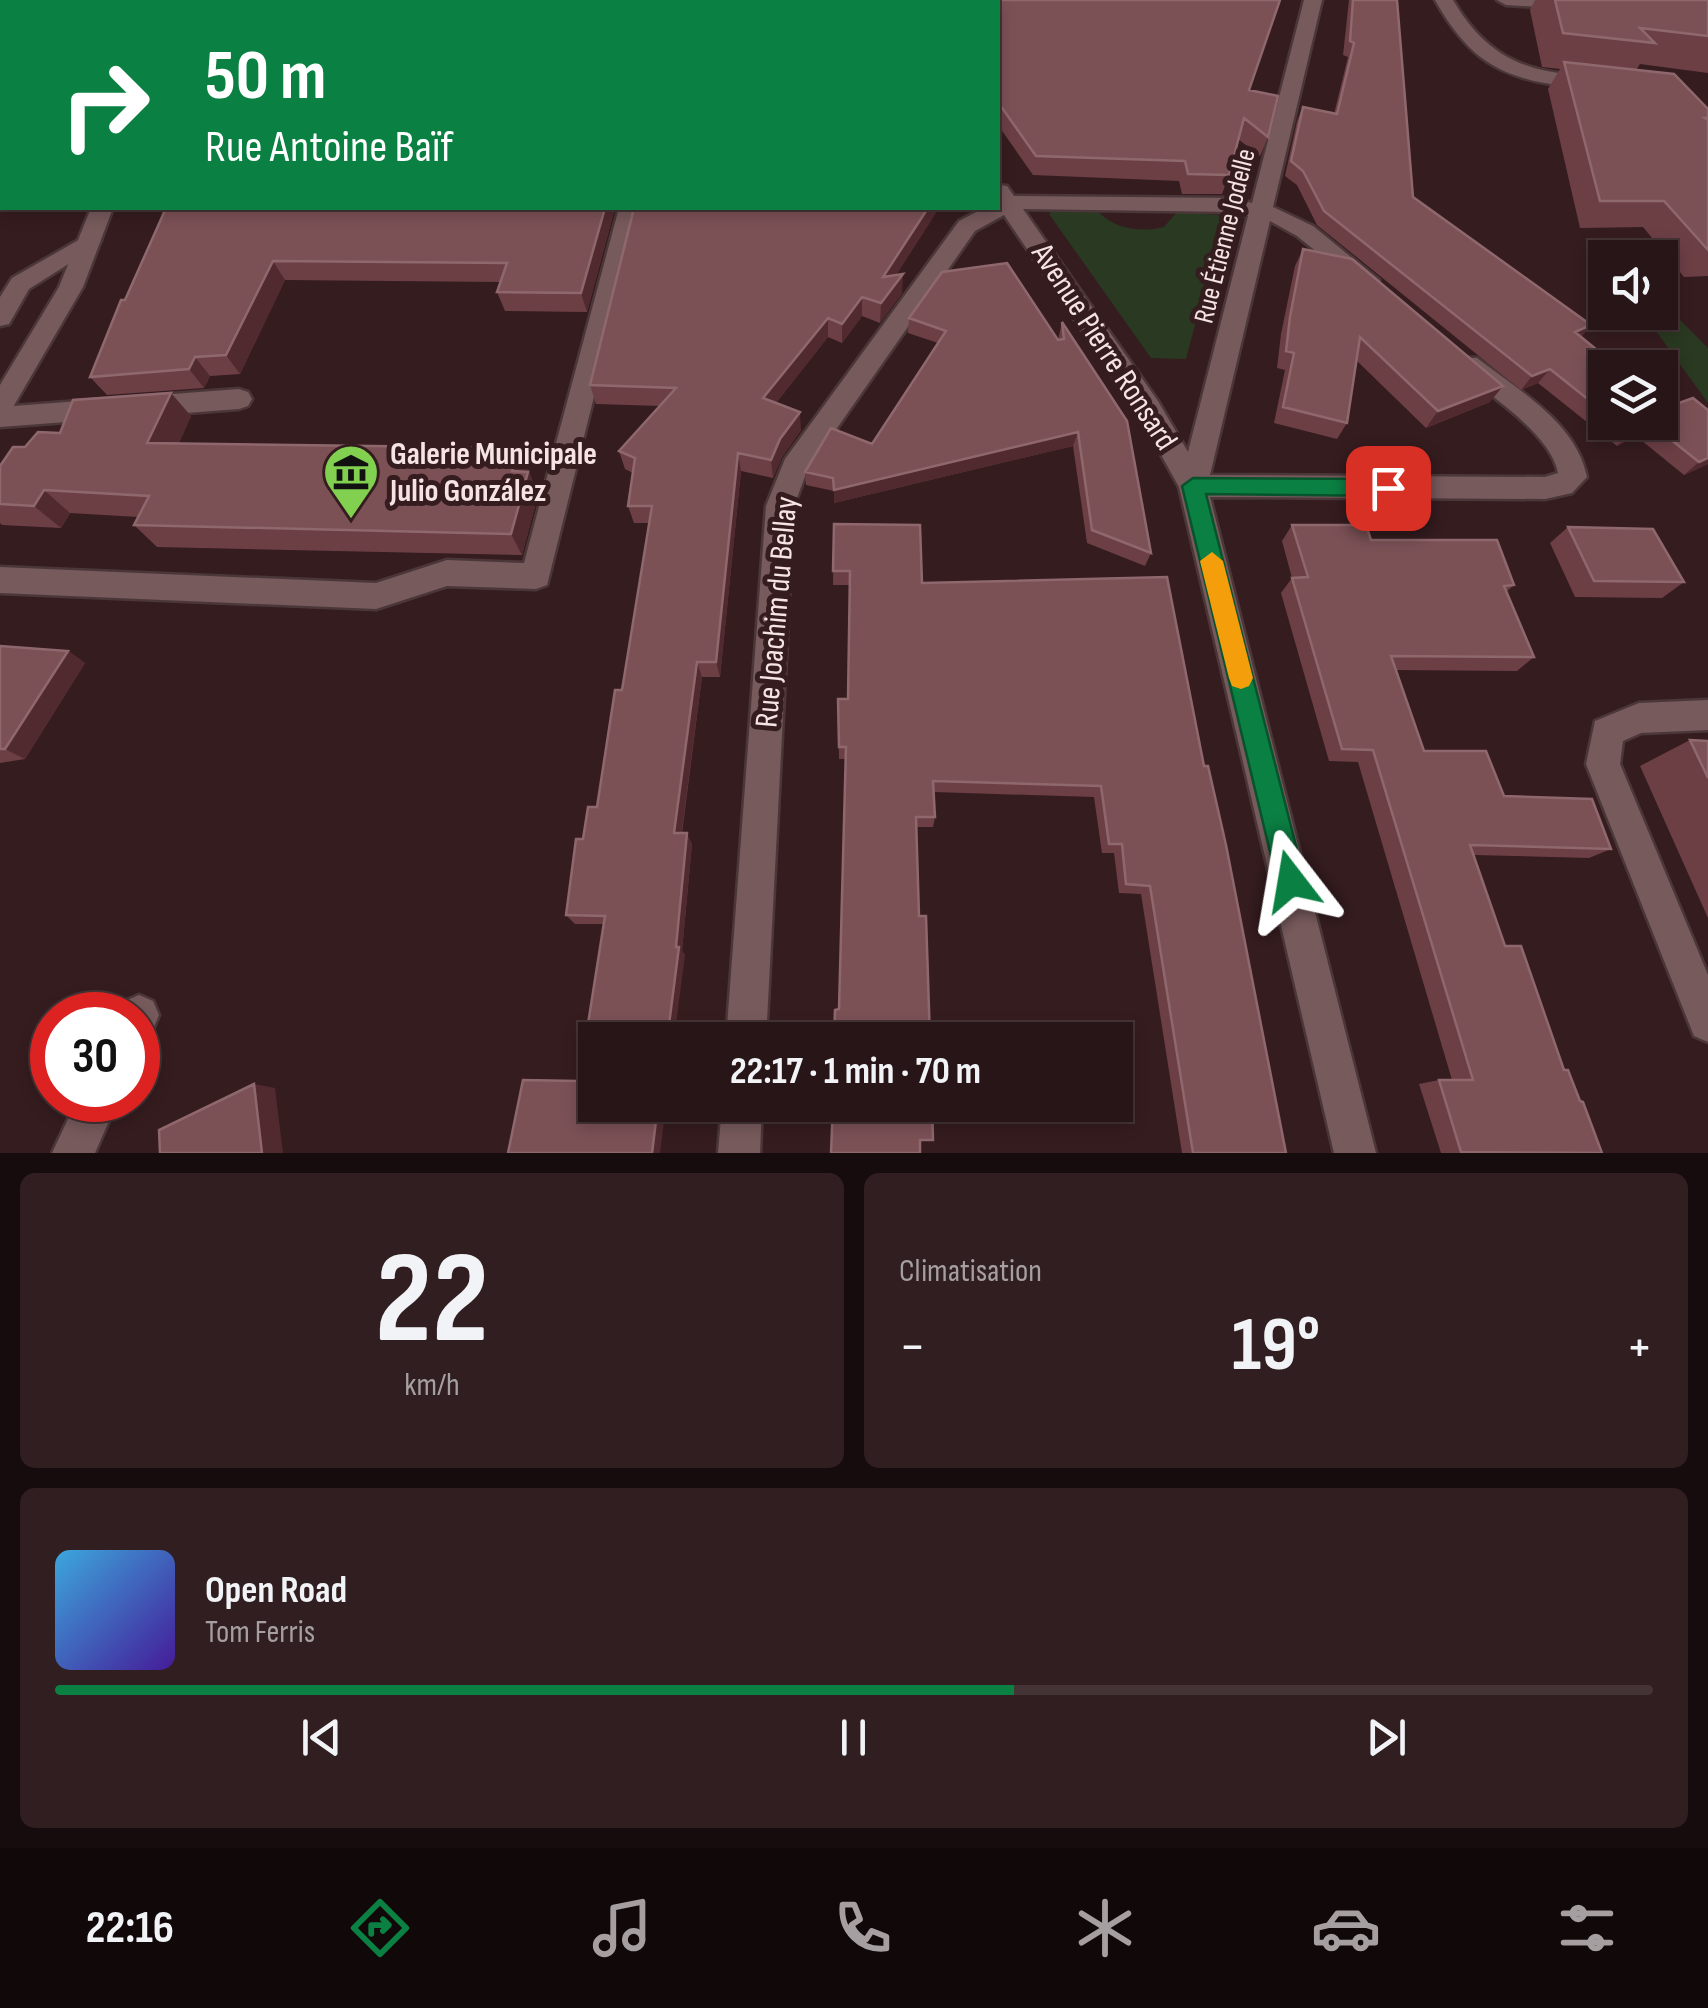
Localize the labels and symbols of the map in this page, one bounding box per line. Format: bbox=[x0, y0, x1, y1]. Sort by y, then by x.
street label: Rue Étienne Jodelle bbox=[1187, 145, 1263, 327]
street label: Avenue Pierre Ronsard bbox=[1022, 236, 1185, 458]
place label: Galerie Municipale Julio González bbox=[389, 435, 597, 511]
museum icon: Galerie Municipale Julio González bbox=[321, 442, 381, 521]
pin bbox=[1346, 446, 1431, 531]
street label: Rue Joachim du Bellay bbox=[747, 495, 807, 729]
position arrow bbox=[1239, 829, 1343, 933]
speed limit sign: 30 bbox=[30, 992, 160, 1122]

